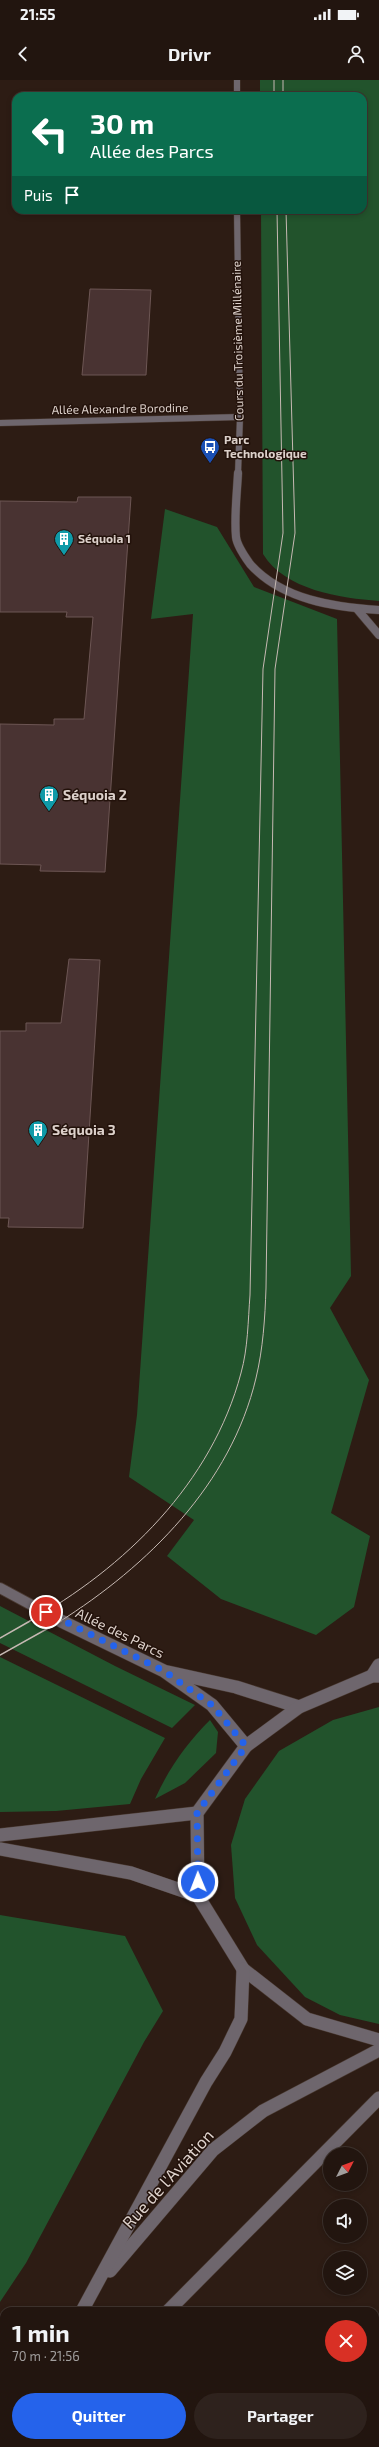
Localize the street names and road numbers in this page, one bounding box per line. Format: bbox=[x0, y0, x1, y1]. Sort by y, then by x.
street label: Cours du Troisième Millénaire bbox=[229, 261, 245, 421]
street label: Allée Alexandre Borodine bbox=[51, 400, 189, 416]
street label: Allée des Parcs bbox=[73, 1604, 167, 1661]
street label: Rue de l'Aviation bbox=[118, 2125, 217, 2232]

